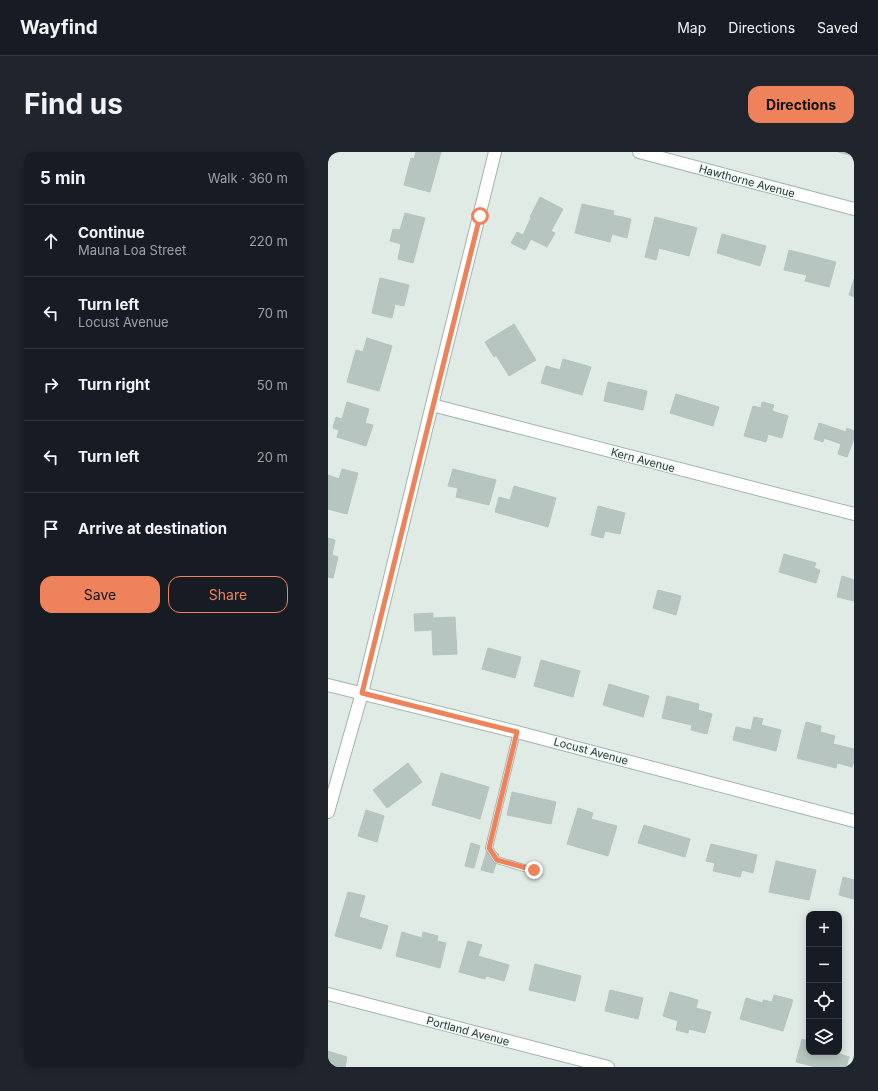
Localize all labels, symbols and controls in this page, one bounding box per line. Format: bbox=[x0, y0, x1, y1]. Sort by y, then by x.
text: Wayfind bbox=[20, 16, 98, 39]
text: Map bbox=[677, 19, 706, 36]
text: Directions bbox=[728, 19, 795, 36]
text: Saved bbox=[817, 19, 858, 36]
button: Directions bbox=[748, 86, 854, 123]
text: Find us bbox=[24, 87, 123, 121]
street label: Hawthorne Avenue bbox=[697, 161, 797, 201]
text: 5 min bbox=[40, 168, 86, 188]
text: Walk · 360 m bbox=[208, 170, 288, 186]
route start bbox=[471, 207, 489, 225]
text: Continue bbox=[78, 223, 145, 242]
icon: ahead bbox=[40, 230, 62, 252]
text: 220 m bbox=[249, 233, 288, 249]
text: Mauna Loa Street bbox=[78, 242, 186, 258]
text: Turn left bbox=[78, 295, 139, 314]
icon: left bbox=[40, 302, 62, 324]
text: 70 m bbox=[258, 305, 288, 321]
text: Locust Avenue bbox=[78, 314, 169, 330]
icon: right bbox=[40, 374, 62, 396]
text: Turn right bbox=[78, 375, 150, 394]
text: 50 m bbox=[257, 377, 288, 393]
street label: Kern Avenue bbox=[609, 445, 677, 475]
icon: left bbox=[40, 446, 62, 468]
text: Turn left bbox=[78, 447, 139, 466]
text: 20 m bbox=[257, 449, 288, 465]
icon: arrive bbox=[40, 518, 62, 540]
text: Arrive at destination bbox=[78, 519, 227, 538]
button: Save bbox=[40, 576, 160, 613]
button: Share bbox=[168, 576, 288, 613]
street label: Locust Avenue bbox=[552, 734, 630, 768]
route end bbox=[525, 861, 543, 879]
map controls bbox=[806, 911, 842, 1055]
button: + bbox=[806, 911, 842, 947]
button: − bbox=[806, 947, 842, 983]
button: locate bbox=[806, 983, 842, 1019]
street label: Portland Avenue bbox=[425, 1013, 511, 1049]
button: layers bbox=[806, 1019, 842, 1055]

